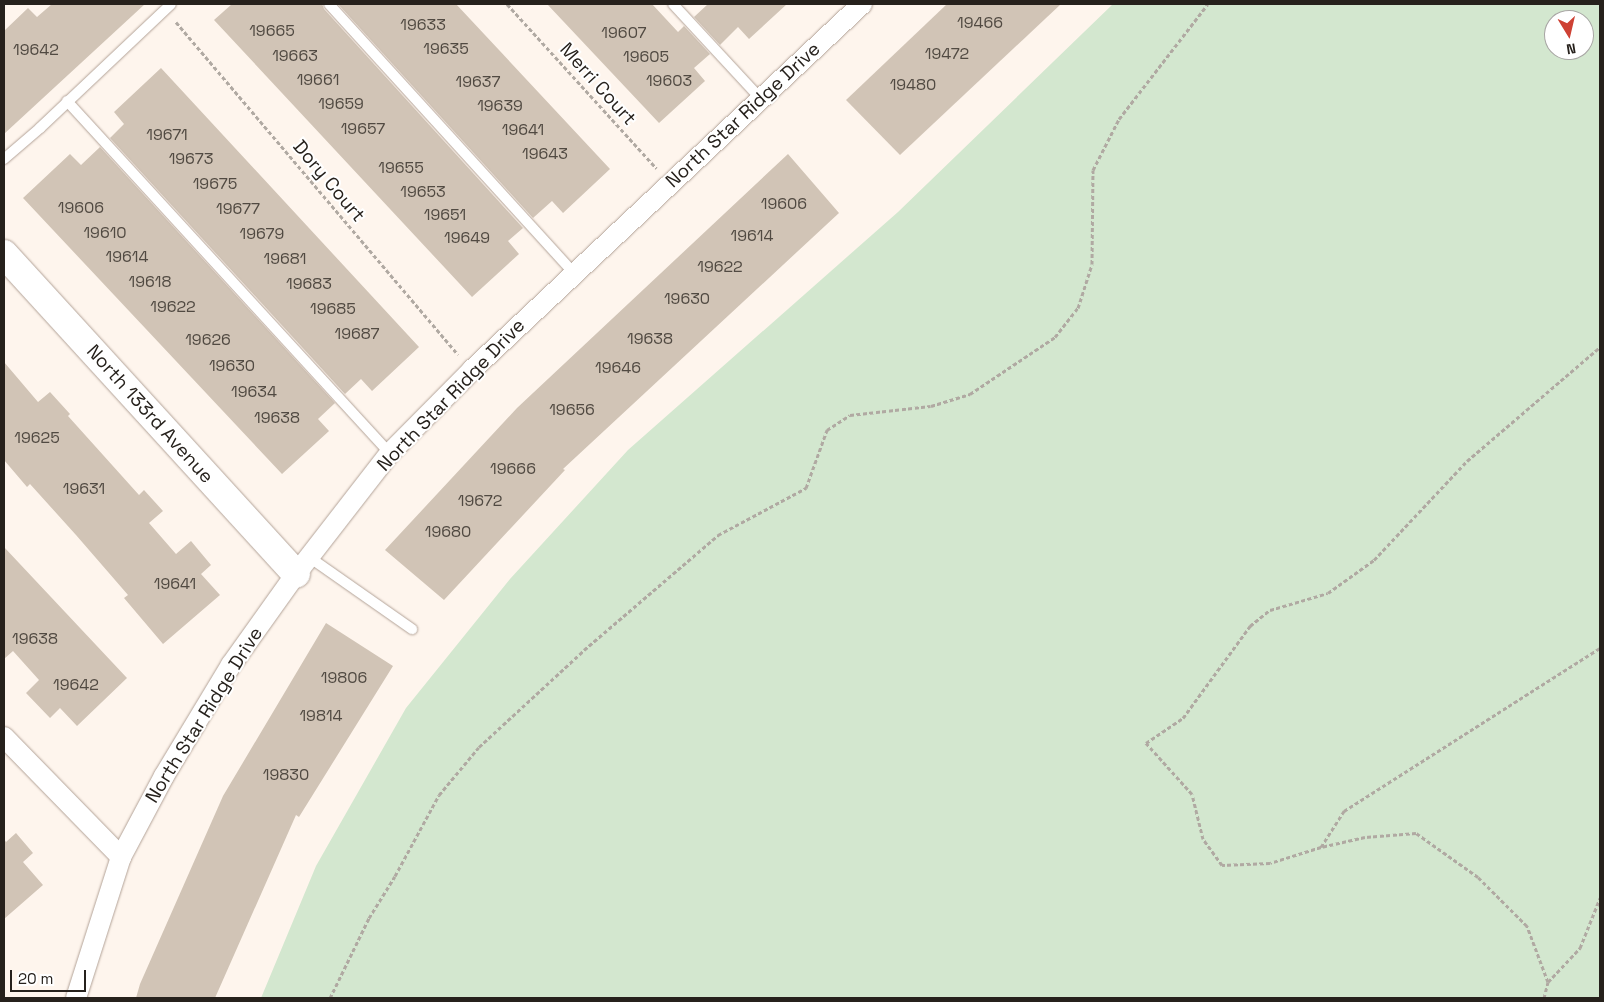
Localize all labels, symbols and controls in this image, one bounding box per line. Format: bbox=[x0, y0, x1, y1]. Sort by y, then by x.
north arrow bbox=[1544, 10, 1594, 60]
house number: 19466 bbox=[957, 13, 1003, 33]
house number: 19633 bbox=[400, 15, 446, 35]
house number: 19665 bbox=[249, 21, 295, 41]
house number: 19607 bbox=[601, 23, 647, 43]
street label: Merri Court bbox=[555, 38, 641, 130]
street label: North Star Ridge Drive bbox=[661, 38, 825, 192]
house number: 19635 bbox=[423, 39, 469, 59]
text: N bbox=[1565, 39, 1577, 58]
house number: 19642 bbox=[13, 40, 59, 60]
house number: 19472 bbox=[925, 44, 969, 64]
house number: 19663 bbox=[272, 46, 318, 66]
house number: 19605 bbox=[623, 47, 669, 67]
house number: 19661 bbox=[297, 70, 339, 90]
house number: 19603 bbox=[646, 71, 692, 91]
house number: 19637 bbox=[456, 72, 500, 92]
house number: 19480 bbox=[890, 75, 936, 95]
house number: 19659 bbox=[318, 94, 364, 114]
house number: 19639 bbox=[477, 96, 523, 116]
house number: 19657 bbox=[341, 119, 385, 139]
house number: 19641 bbox=[502, 120, 544, 140]
house number: 19671 bbox=[146, 125, 188, 145]
street label: Dory Court bbox=[288, 136, 370, 226]
house number: 19643 bbox=[522, 144, 568, 164]
house number: 19673 bbox=[169, 149, 213, 169]
house number: 19655 bbox=[378, 158, 424, 178]
house number: 19675 bbox=[193, 174, 237, 194]
house number: 19653 bbox=[400, 182, 446, 202]
house number: 19606 bbox=[761, 194, 807, 214]
house number: 19606 bbox=[58, 198, 104, 218]
house number: 19677 bbox=[216, 199, 260, 219]
house number: 19651 bbox=[424, 205, 466, 225]
house number: 19610 bbox=[83, 223, 127, 243]
house number: 19679 bbox=[240, 224, 284, 244]
house number: 19614 bbox=[731, 226, 773, 246]
house number: 19649 bbox=[444, 228, 490, 248]
house number: 19614 bbox=[106, 247, 148, 267]
house number: 19681 bbox=[264, 249, 306, 269]
house number: 19622 bbox=[697, 257, 743, 277]
house number: 19618 bbox=[129, 272, 171, 292]
house number: 19683 bbox=[286, 274, 332, 294]
house number: 19630 bbox=[664, 289, 710, 309]
house number: 19622 bbox=[150, 297, 196, 317]
house number: 19685 bbox=[310, 299, 356, 319]
street label: North Star Ridge Drive bbox=[372, 314, 530, 476]
house number: 19687 bbox=[334, 324, 380, 344]
house number: 19638 bbox=[627, 329, 673, 349]
house number: 19626 bbox=[185, 330, 231, 350]
street label: North 133rd Avenue bbox=[82, 340, 218, 488]
house number: 19630 bbox=[209, 356, 255, 376]
house number: 19646 bbox=[595, 358, 641, 378]
house number: 19634 bbox=[231, 382, 277, 402]
house number: 19656 bbox=[549, 400, 595, 420]
house number: 19638 bbox=[254, 408, 300, 428]
house number: 19625 bbox=[14, 428, 60, 448]
house number: 19666 bbox=[490, 459, 536, 479]
house number: 19631 bbox=[63, 479, 105, 499]
house number: 19672 bbox=[458, 491, 502, 511]
house number: 19680 bbox=[425, 522, 471, 542]
house number: 19641 bbox=[154, 574, 196, 594]
street label: North Star Ridge Drive bbox=[141, 623, 267, 807]
house number: 19638 bbox=[12, 629, 58, 649]
house number: 19806 bbox=[321, 668, 367, 688]
house number: 19642 bbox=[53, 675, 99, 695]
house number: 19814 bbox=[299, 706, 343, 726]
house number: 19830 bbox=[263, 765, 309, 785]
scale bar bbox=[12, 960, 89, 992]
text: 20 m bbox=[18, 969, 53, 988]

